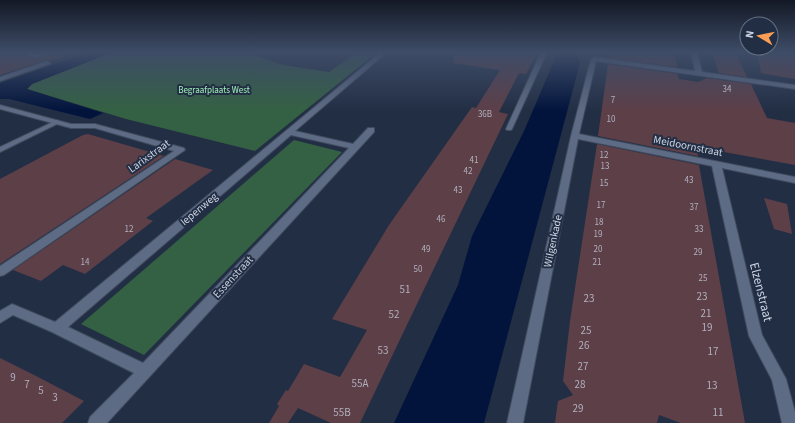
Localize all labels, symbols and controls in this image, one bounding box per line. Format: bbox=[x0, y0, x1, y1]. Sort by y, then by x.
north arrow bbox=[739, 16, 779, 56]
text: N bbox=[742, 29, 758, 39]
house number: 34 bbox=[723, 83, 732, 96]
park label: Begraafplaats West bbox=[178, 84, 250, 97]
house number: 7 bbox=[611, 94, 616, 107]
house number: 36B bbox=[478, 108, 492, 121]
house number: 10 bbox=[607, 113, 616, 126]
street label: Meidoornstraat bbox=[652, 132, 724, 160]
street label: Larixstraat bbox=[125, 135, 173, 176]
house number: 12 bbox=[600, 149, 609, 162]
house number: 41 bbox=[470, 154, 478, 167]
house number: 13 bbox=[601, 160, 610, 173]
house number: 42 bbox=[464, 165, 473, 178]
house number: 43 bbox=[685, 174, 694, 187]
house number: 15 bbox=[600, 177, 609, 190]
house number: 43 bbox=[454, 184, 463, 197]
street label: Iepenweg bbox=[177, 189, 221, 229]
house number: 17 bbox=[597, 199, 606, 212]
house number: 37 bbox=[690, 201, 699, 214]
house number: 46 bbox=[437, 213, 446, 226]
street label: Wilgenkade bbox=[540, 213, 566, 269]
house number: 18 bbox=[595, 216, 604, 229]
house number: 12 bbox=[125, 223, 134, 236]
house number: 33 bbox=[695, 223, 704, 236]
house number: 19 bbox=[594, 228, 603, 241]
house number: 49 bbox=[422, 243, 431, 256]
house number: 20 bbox=[594, 243, 603, 256]
house number: 29 bbox=[694, 246, 703, 259]
street label: Essenstraat bbox=[210, 252, 257, 301]
house number: 14 bbox=[81, 256, 90, 269]
house number: 21 bbox=[593, 256, 601, 269]
street label: Elzenstraat bbox=[745, 261, 777, 324]
house number: 50 bbox=[414, 263, 423, 276]
house number: 25 bbox=[699, 272, 708, 285]
house number: 51 bbox=[400, 282, 410, 297]
house number: 23 bbox=[697, 289, 707, 304]
house number: 23 bbox=[584, 291, 594, 306]
house number: 21 bbox=[701, 306, 711, 321]
house number: 52 bbox=[389, 307, 399, 322]
house number: 19 bbox=[702, 320, 712, 335]
house number: 25 bbox=[581, 323, 591, 338]
house number: 26 bbox=[579, 338, 590, 353]
house number: 53 bbox=[378, 343, 388, 358]
house number: 17 bbox=[708, 344, 718, 359]
house number: 27 bbox=[578, 359, 588, 374]
house number: 9 bbox=[10, 370, 16, 385]
house number: 55A bbox=[352, 376, 368, 391]
house number: 7 bbox=[24, 377, 30, 392]
house number: 28 bbox=[575, 377, 586, 392]
house number: 13 bbox=[707, 378, 717, 393]
house number: 5 bbox=[38, 383, 44, 398]
house number: 3 bbox=[52, 390, 58, 405]
house number: 29 bbox=[573, 401, 583, 416]
house number: 55B bbox=[333, 405, 351, 420]
house number: 11 bbox=[713, 405, 723, 420]

